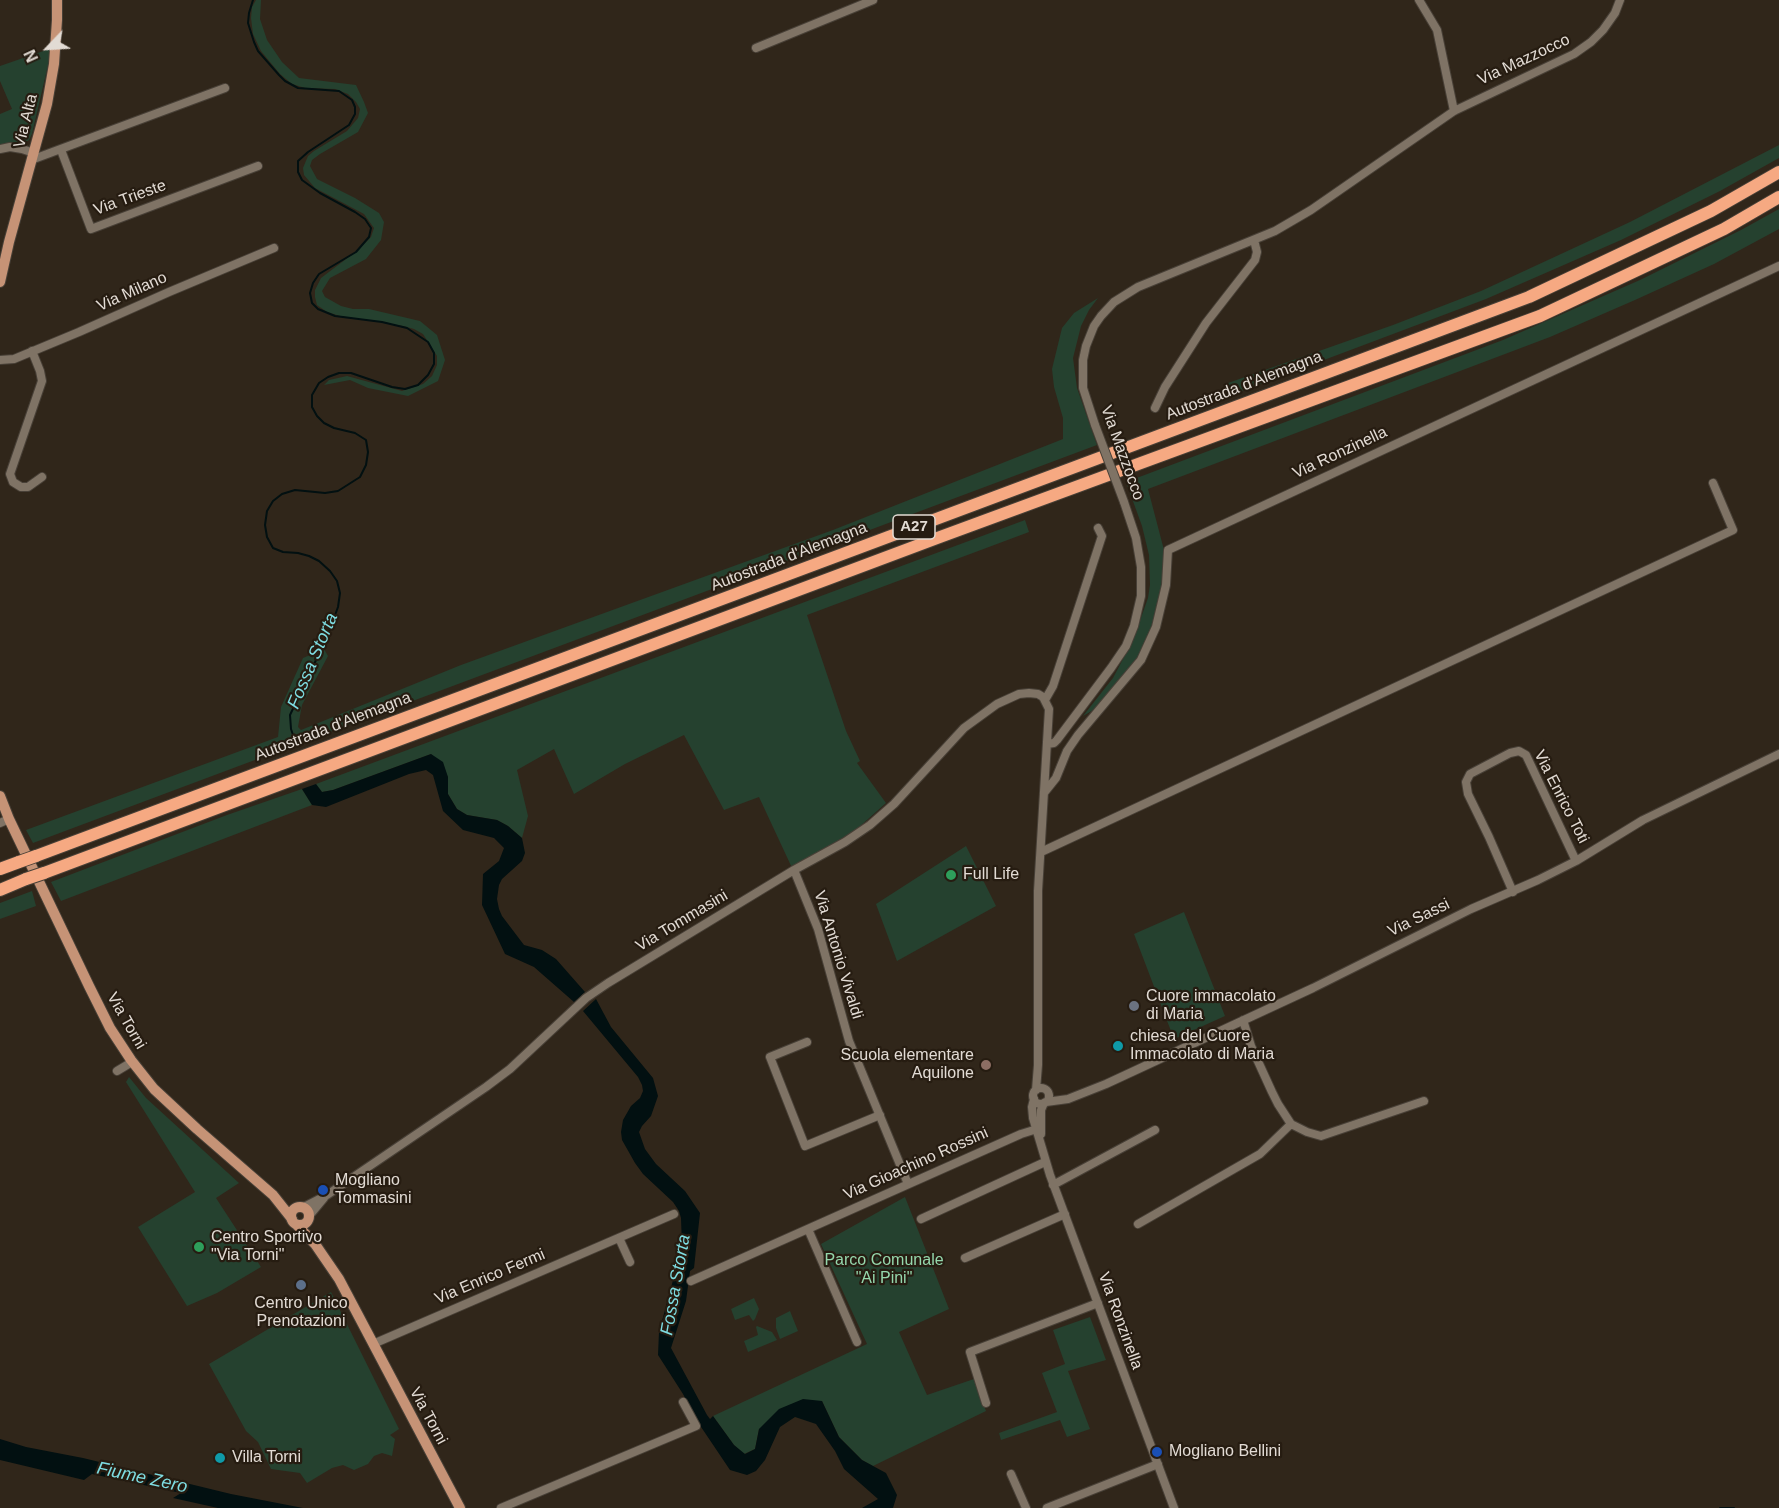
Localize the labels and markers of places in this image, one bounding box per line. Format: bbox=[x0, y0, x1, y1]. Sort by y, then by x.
place label: Full Life bbox=[963, 865, 1019, 885]
marker: Full Life bbox=[944, 868, 958, 882]
place label: Cuore immacolato di Maria bbox=[1146, 987, 1276, 1025]
marker: Cuore immacolato di Maria bbox=[1127, 999, 1141, 1013]
place label: chiesa del Cuore Immacolato di Maria bbox=[1130, 1027, 1274, 1065]
marker: chiesa del Cuore Immacolato di Maria bbox=[1111, 1039, 1125, 1053]
place label: Scuola elementare Aquilone bbox=[841, 1046, 974, 1084]
marker: Scuola elementare Aquilone bbox=[979, 1058, 993, 1072]
place label: Mogliano Tommasini bbox=[335, 1171, 411, 1209]
marker: Mogliano Tommasini bbox=[316, 1183, 330, 1197]
place label: Centro Sportivo "Via Torni" bbox=[211, 1228, 322, 1266]
marker: Centro Sportivo "Via Torni" bbox=[192, 1240, 206, 1254]
marker: Centro Unico Prenotazioni bbox=[294, 1278, 308, 1292]
place label: Centro Unico Prenotazioni bbox=[254, 1294, 348, 1332]
place label: Mogliano Bellini bbox=[1169, 1442, 1281, 1462]
marker: Mogliano Bellini bbox=[1150, 1445, 1164, 1459]
place label: Villa Torni bbox=[232, 1448, 301, 1468]
marker: Villa Torni bbox=[213, 1451, 227, 1465]

